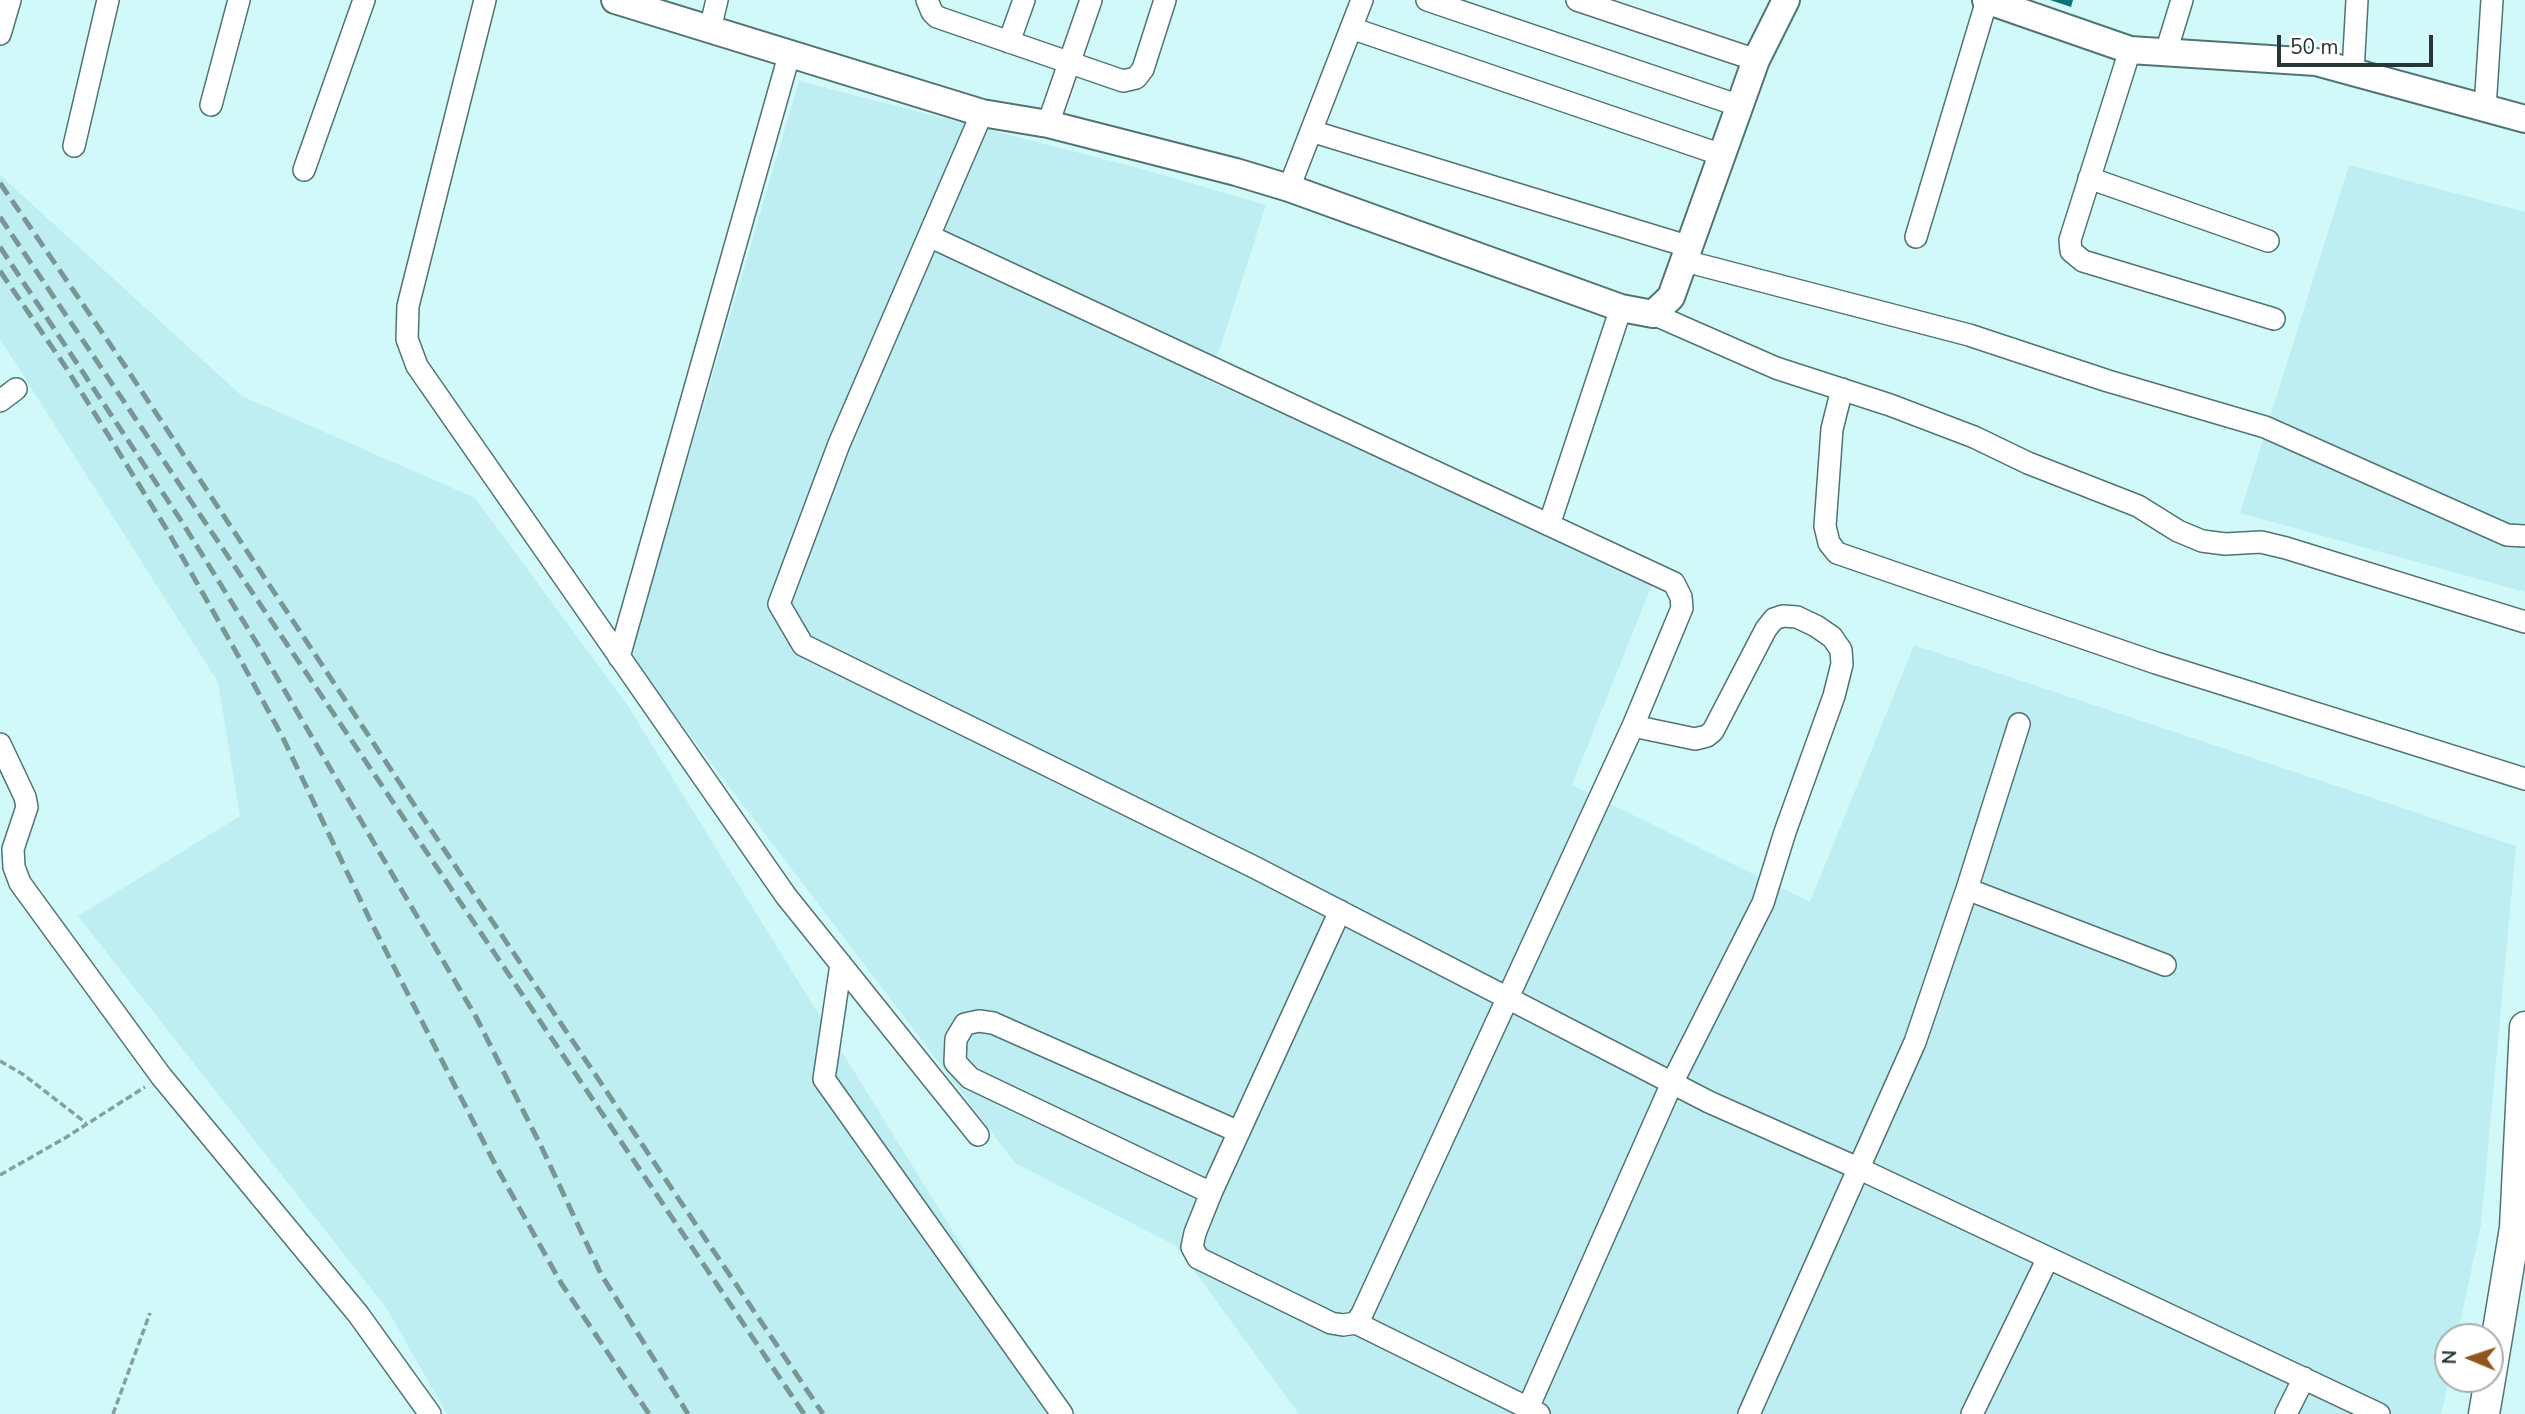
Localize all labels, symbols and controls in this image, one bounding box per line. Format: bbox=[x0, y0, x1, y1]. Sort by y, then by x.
scale bar bbox=[2280, 21, 2436, 65]
text: 50 m bbox=[2290, 33, 2339, 61]
north arrow bbox=[2434, 1323, 2504, 1393]
text: N bbox=[2437, 1350, 2463, 1365]

